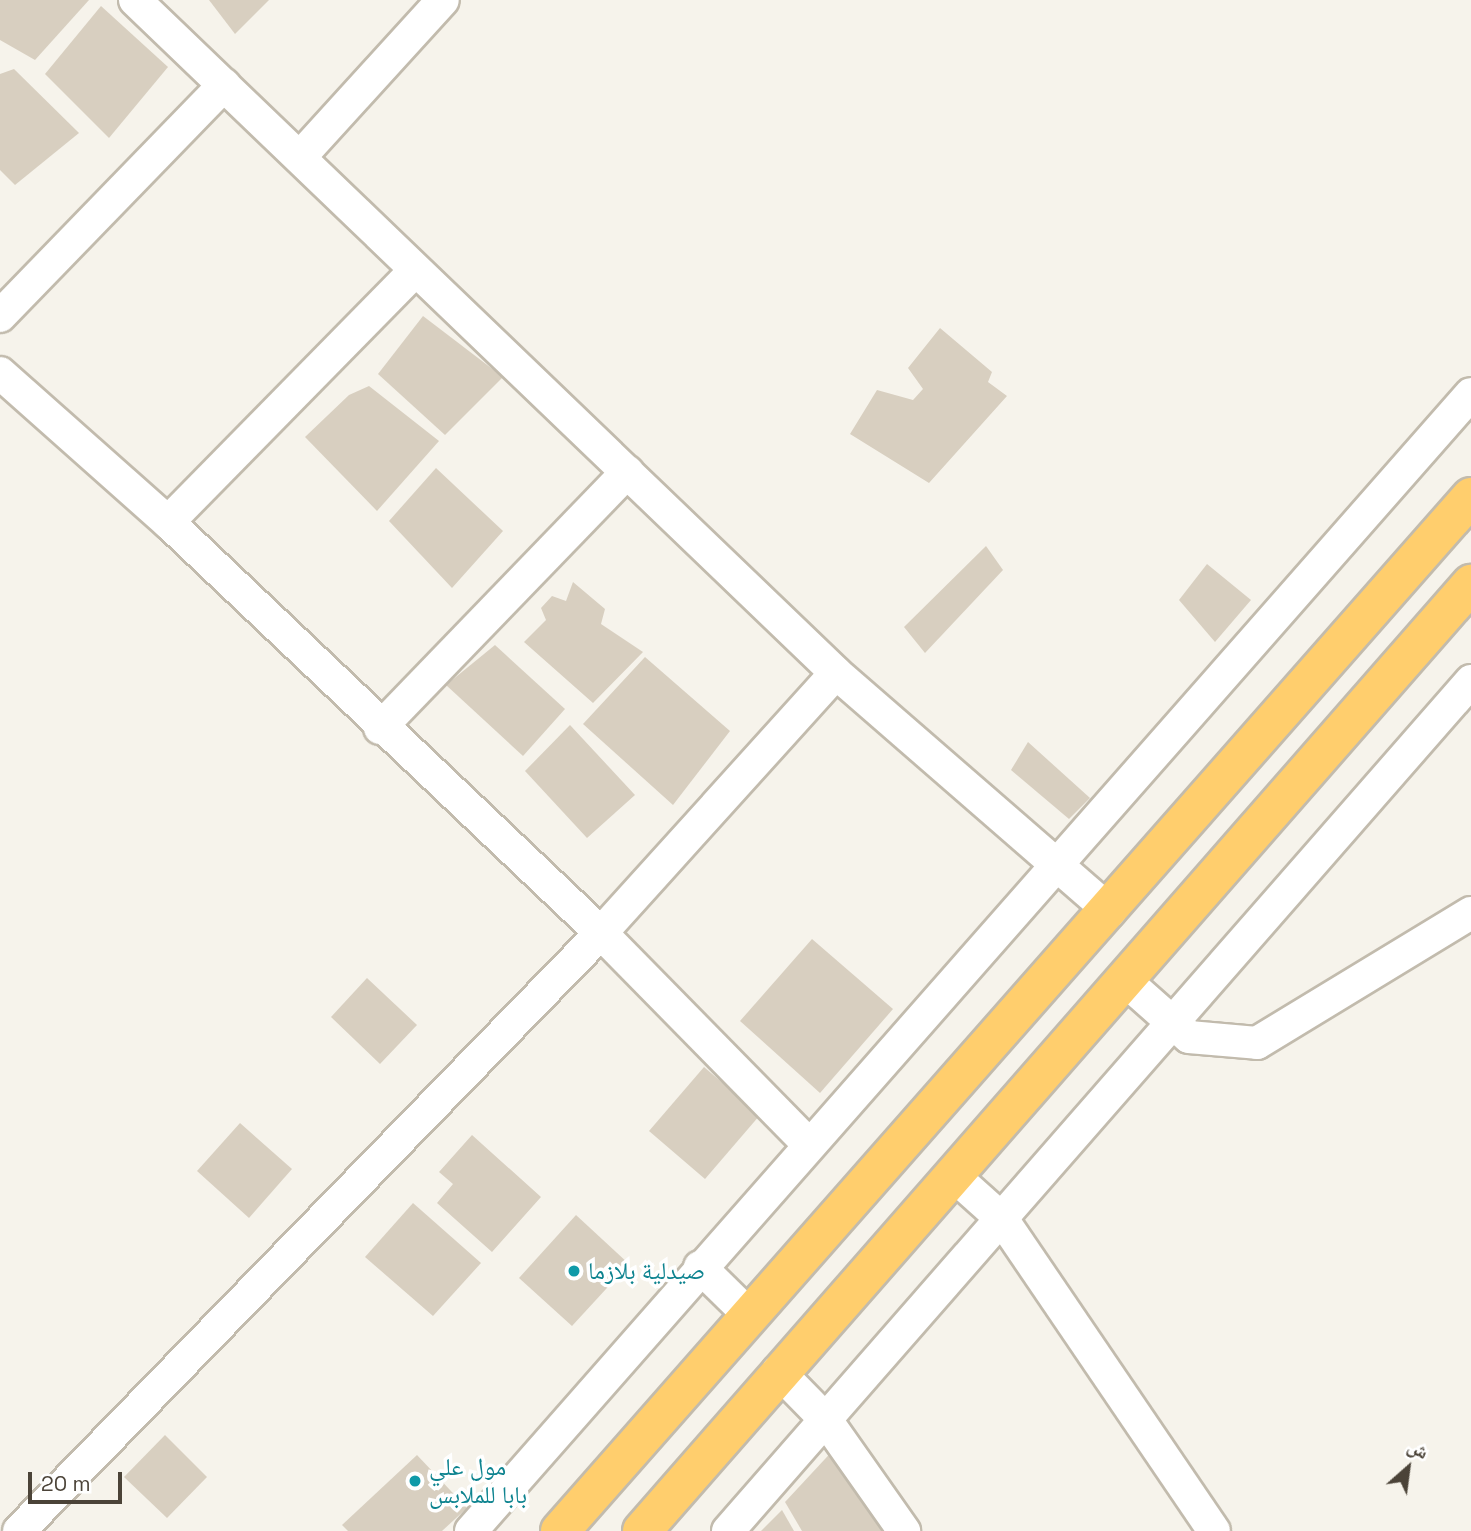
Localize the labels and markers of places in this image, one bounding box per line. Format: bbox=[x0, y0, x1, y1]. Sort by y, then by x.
place label: صيدلية بلازما bbox=[588, 1257, 705, 1285]
marker: صيدلية بلازما bbox=[566, 1263, 582, 1279]
place label: مول علي بابا للملابس bbox=[429, 1453, 527, 1509]
marker: مول علي بابا للملابس bbox=[407, 1473, 423, 1489]

